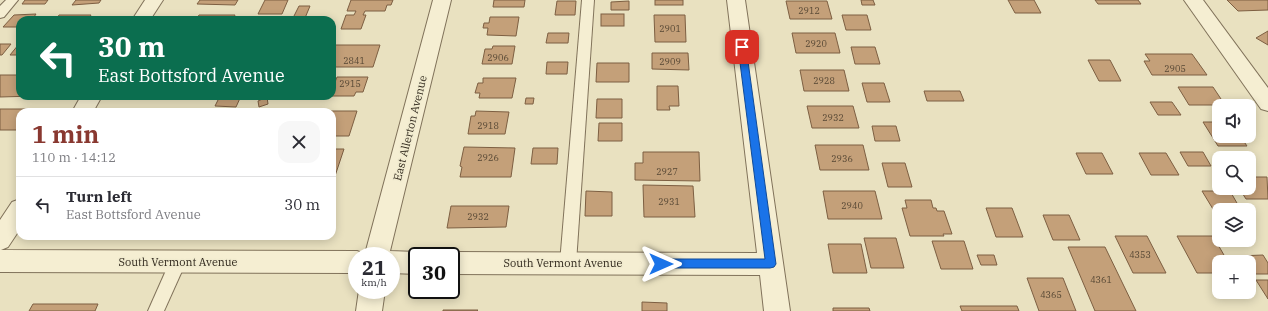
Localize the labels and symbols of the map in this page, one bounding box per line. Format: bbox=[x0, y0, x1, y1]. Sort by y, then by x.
house number: 2912 bbox=[798, 5, 820, 16]
house number: 2901 bbox=[659, 23, 681, 34]
pin bbox=[725, 30, 759, 64]
house number: 2920 bbox=[805, 38, 827, 49]
house number: 2906 bbox=[487, 52, 509, 63]
house number: 2841 bbox=[343, 55, 365, 66]
house number: 2909 bbox=[659, 56, 681, 67]
house number: 2905 bbox=[1164, 63, 1186, 74]
street label: East Allerton Avenue bbox=[390, 74, 430, 182]
house number: 2928 bbox=[813, 75, 835, 86]
house number: 2915 bbox=[339, 78, 361, 89]
house number: 2932 bbox=[822, 112, 844, 123]
house number: 2918 bbox=[477, 120, 499, 131]
house number: 2926 bbox=[477, 152, 499, 163]
house number: 2936 bbox=[831, 153, 853, 164]
house number: 2927 bbox=[656, 166, 678, 177]
house number: 2931 bbox=[658, 196, 680, 207]
house number: 2940 bbox=[841, 200, 863, 211]
house number: 2932 bbox=[467, 211, 489, 222]
position arrow bbox=[640, 243, 682, 285]
speed limit sign: 30 bbox=[408, 247, 460, 299]
house number: 4353 bbox=[1129, 249, 1151, 260]
street label: South Vermont Avenue bbox=[118, 255, 238, 269]
street label: South Vermont Avenue bbox=[503, 256, 623, 270]
house number: 4361 bbox=[1090, 274, 1112, 285]
house number: 4365 bbox=[1040, 289, 1062, 300]

